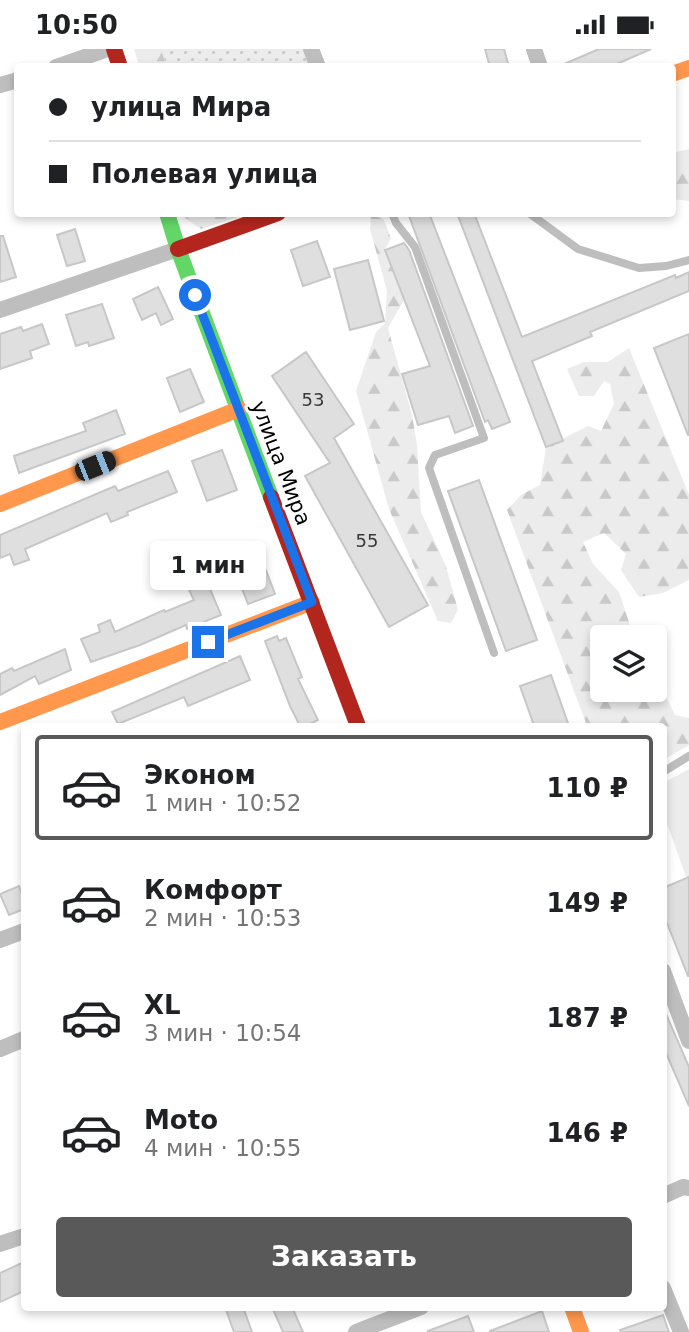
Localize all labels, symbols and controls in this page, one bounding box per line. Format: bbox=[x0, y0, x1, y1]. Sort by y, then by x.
text: 10:50 bbox=[35, 10, 118, 40]
text: улица Мира bbox=[91, 92, 271, 122]
text: Полевая улица bbox=[91, 159, 318, 189]
route start bbox=[179, 279, 211, 311]
house number: 53 bbox=[302, 389, 324, 410]
street label: улица Мира bbox=[246, 397, 316, 529]
car bbox=[72, 448, 119, 484]
house number: 55 bbox=[356, 530, 378, 551]
callout: 1 мин bbox=[150, 540, 266, 589]
text: 1 мин bbox=[171, 552, 245, 578]
map controls bbox=[590, 625, 667, 702]
button: layers bbox=[590, 625, 667, 702]
route end bbox=[192, 626, 224, 658]
icon: car bbox=[60, 756, 123, 819]
text: Эконом bbox=[144, 760, 256, 790]
text: 110 ₽ bbox=[547, 773, 628, 803]
text: 1 мин · 10:52 bbox=[144, 790, 302, 816]
icon: car bbox=[60, 871, 123, 934]
text: Комфорт bbox=[144, 875, 282, 905]
text: 149 ₽ bbox=[547, 888, 628, 918]
text: 2 мин · 10:53 bbox=[144, 905, 302, 931]
icon: car bbox=[60, 986, 123, 1049]
text: XL bbox=[144, 990, 181, 1020]
text: 187 ₽ bbox=[547, 1003, 628, 1033]
text: 3 мин · 10:54 bbox=[144, 1020, 302, 1046]
icon: car bbox=[60, 1101, 123, 1164]
text: Moto bbox=[144, 1105, 218, 1135]
text: 146 ₽ bbox=[547, 1118, 628, 1148]
text: 4 мин · 10:55 bbox=[144, 1135, 302, 1161]
button: Заказать bbox=[56, 1217, 632, 1297]

